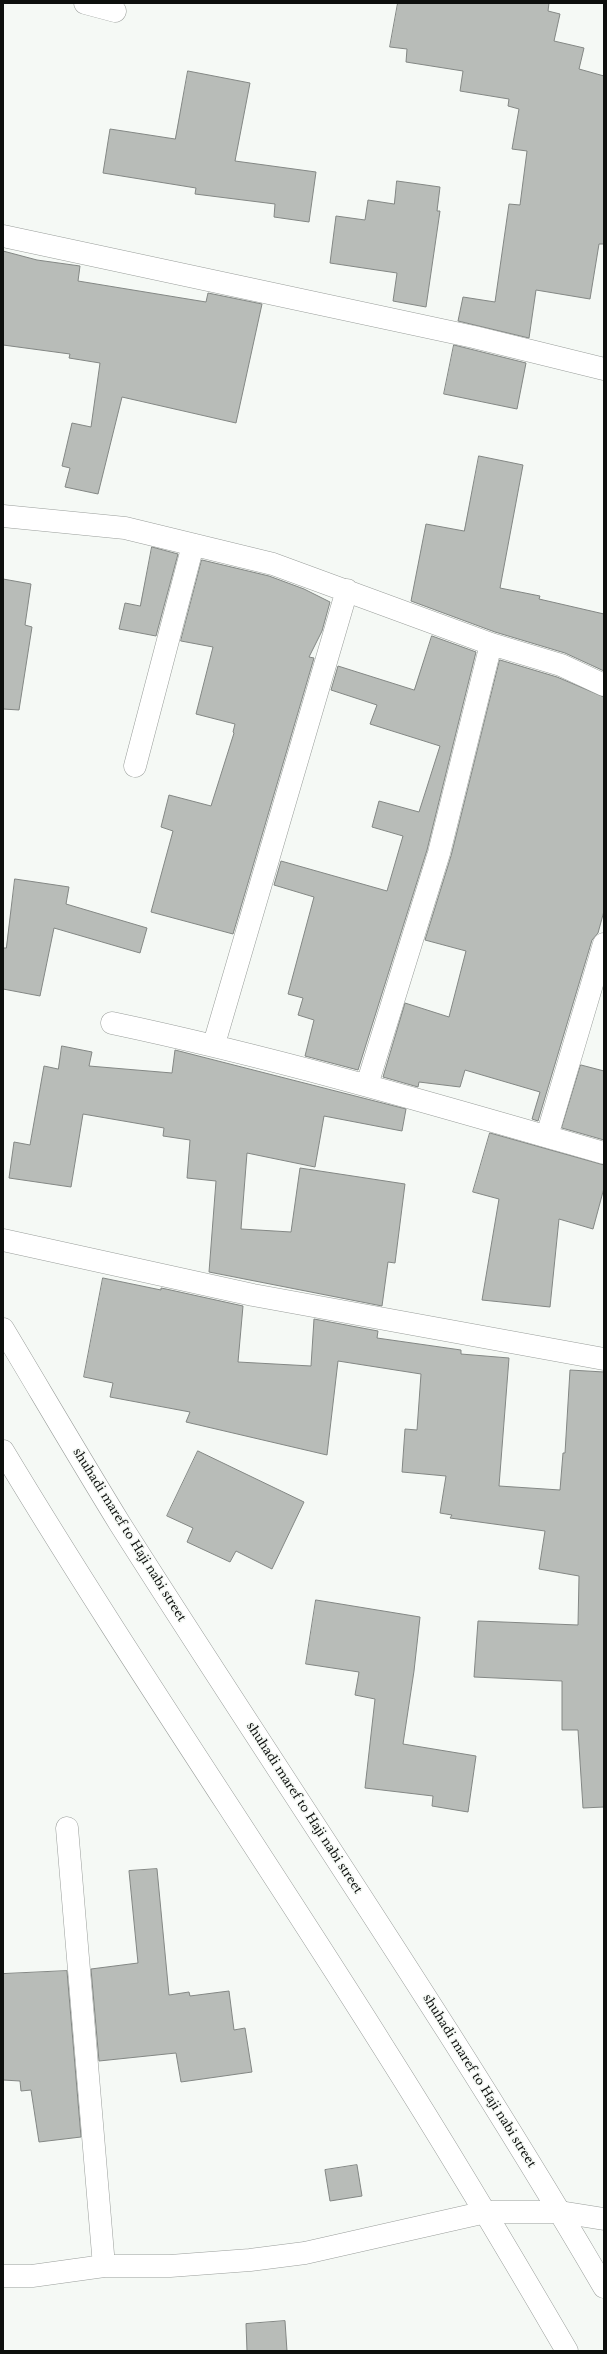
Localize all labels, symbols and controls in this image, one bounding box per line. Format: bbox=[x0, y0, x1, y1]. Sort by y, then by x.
street label: shuhadi maref to Haji nabi street bbox=[69, 1446, 189, 1624]
street label: shuhadi maref to Haji nabi street bbox=[243, 1720, 365, 1896]
street label: shuhadi maref to Haji nabi street bbox=[419, 1992, 539, 2170]

